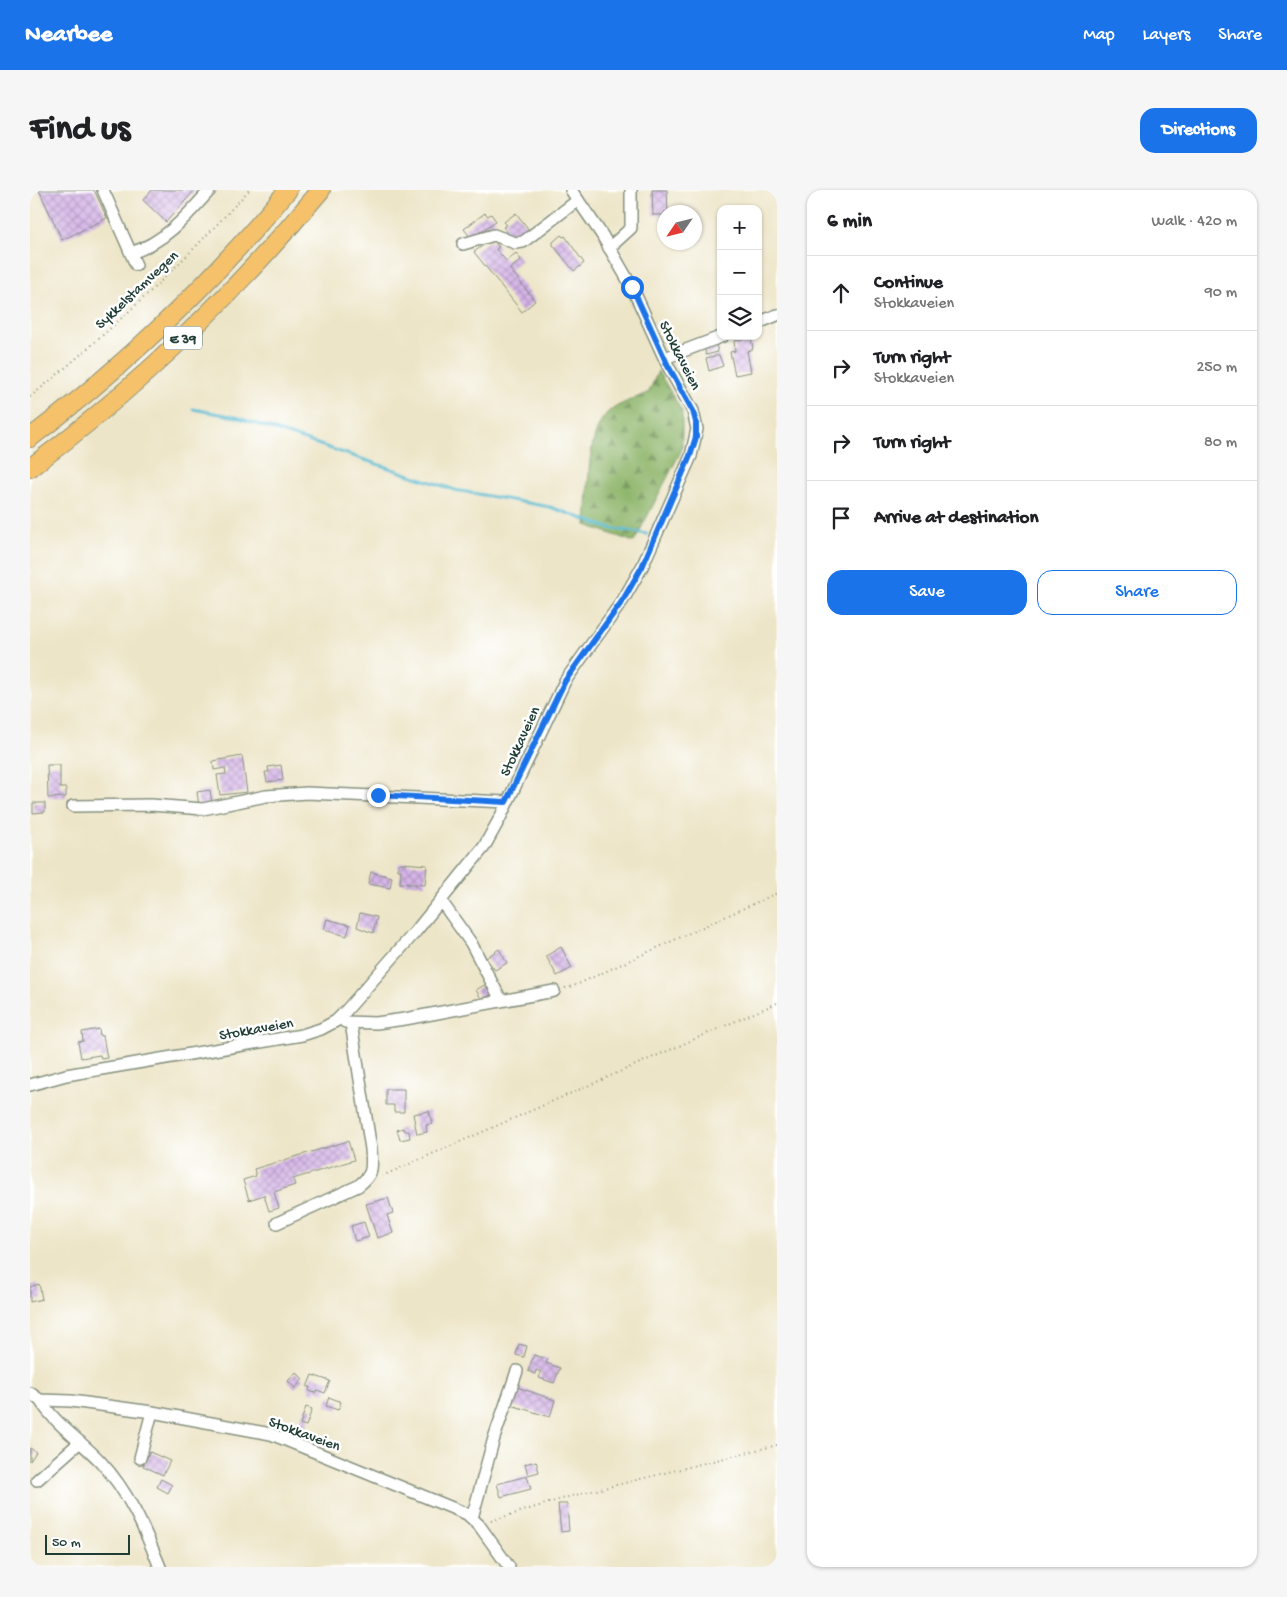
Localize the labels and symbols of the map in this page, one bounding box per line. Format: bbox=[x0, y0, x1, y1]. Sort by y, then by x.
north arrow bbox=[657, 205, 702, 250]
street label: Sykkelstamvegen bbox=[92, 247, 183, 334]
route start bbox=[621, 276, 644, 299]
street label: Stokkaveien bbox=[654, 318, 704, 393]
road number: E 39 bbox=[164, 326, 202, 350]
street label: Stokkaveien bbox=[497, 704, 545, 780]
route end bbox=[367, 784, 390, 807]
street label: Stokkaveien bbox=[218, 1015, 295, 1045]
street label: Stokkaveien bbox=[266, 1414, 343, 1456]
scale bar bbox=[45, 1532, 130, 1555]

